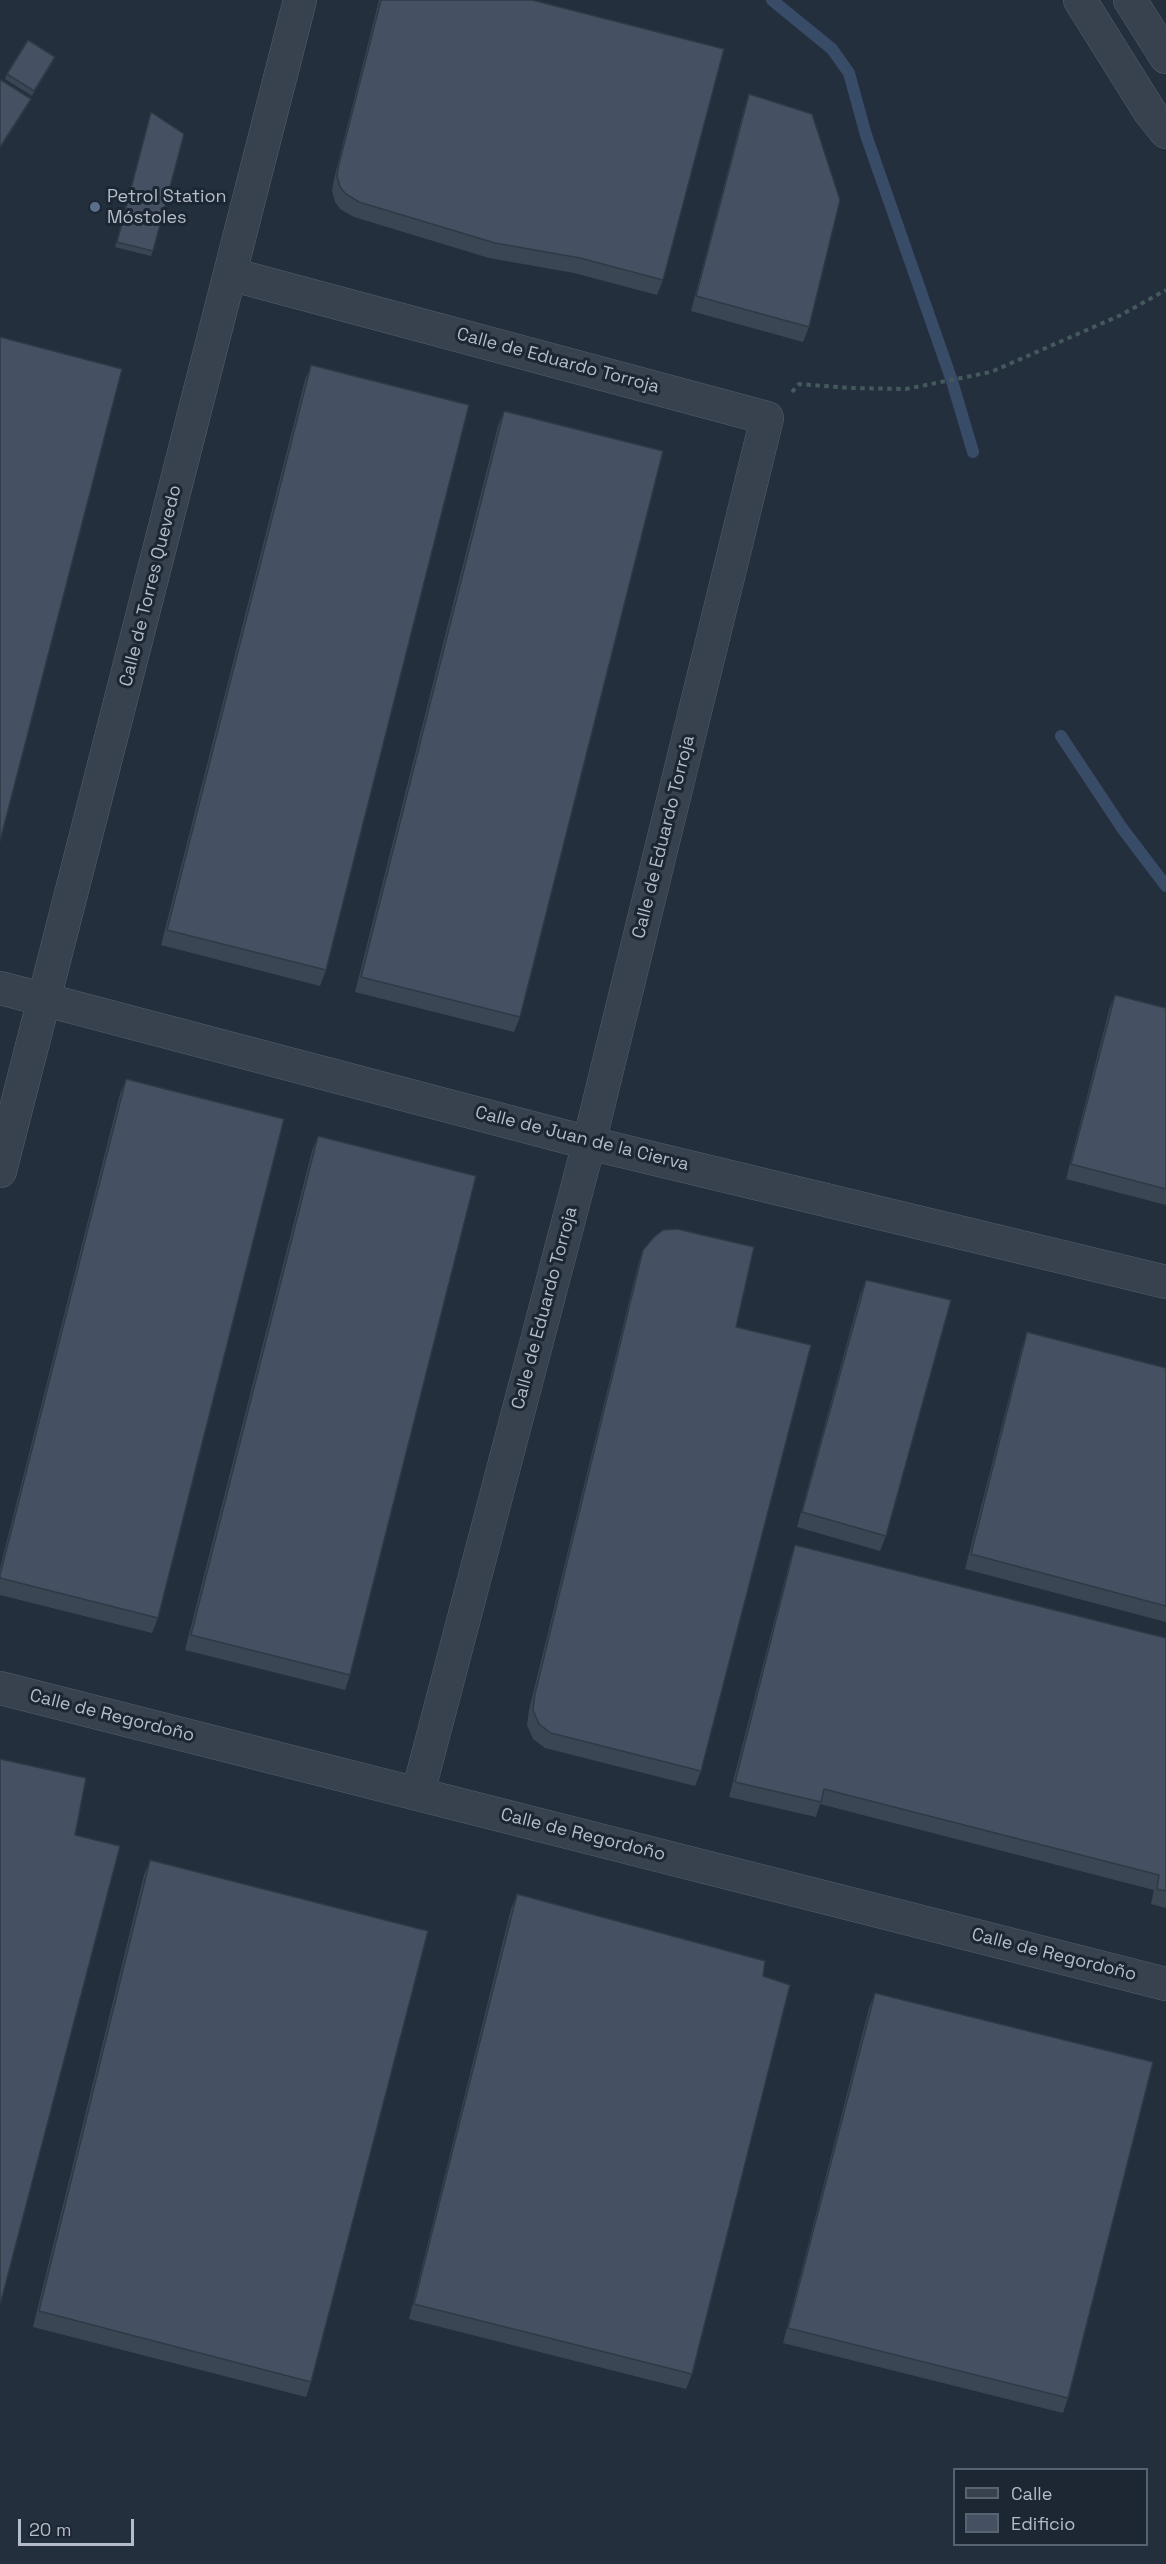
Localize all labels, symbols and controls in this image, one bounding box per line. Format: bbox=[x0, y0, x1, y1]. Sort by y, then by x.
place label: Petrol Station Móstoles bbox=[107, 186, 227, 228]
marker: Petrol Station Móstoles bbox=[88, 200, 102, 214]
street label: Calle de Eduardo Torroja bbox=[454, 324, 662, 398]
street label: Calle de Torres Quevedo bbox=[115, 483, 187, 689]
street label: Calle de Eduardo Torroja bbox=[628, 733, 700, 941]
street label: Calle de Juan de la Cierva bbox=[473, 1102, 691, 1176]
street label: Calle de Eduardo Torroja bbox=[508, 1204, 582, 1412]
street label: Calle de Regordoño bbox=[27, 1685, 197, 1747]
street label: Calle de Regordoño bbox=[498, 1804, 668, 1866]
street label: Calle de Regordoño bbox=[969, 1924, 1139, 1986]
legend bbox=[953, 2468, 1148, 2546]
text: Calle bbox=[1011, 2482, 1052, 2505]
scale bar bbox=[21, 2507, 136, 2545]
text: Edificio bbox=[1011, 2512, 1075, 2535]
text: 20 m bbox=[29, 2518, 72, 2541]

